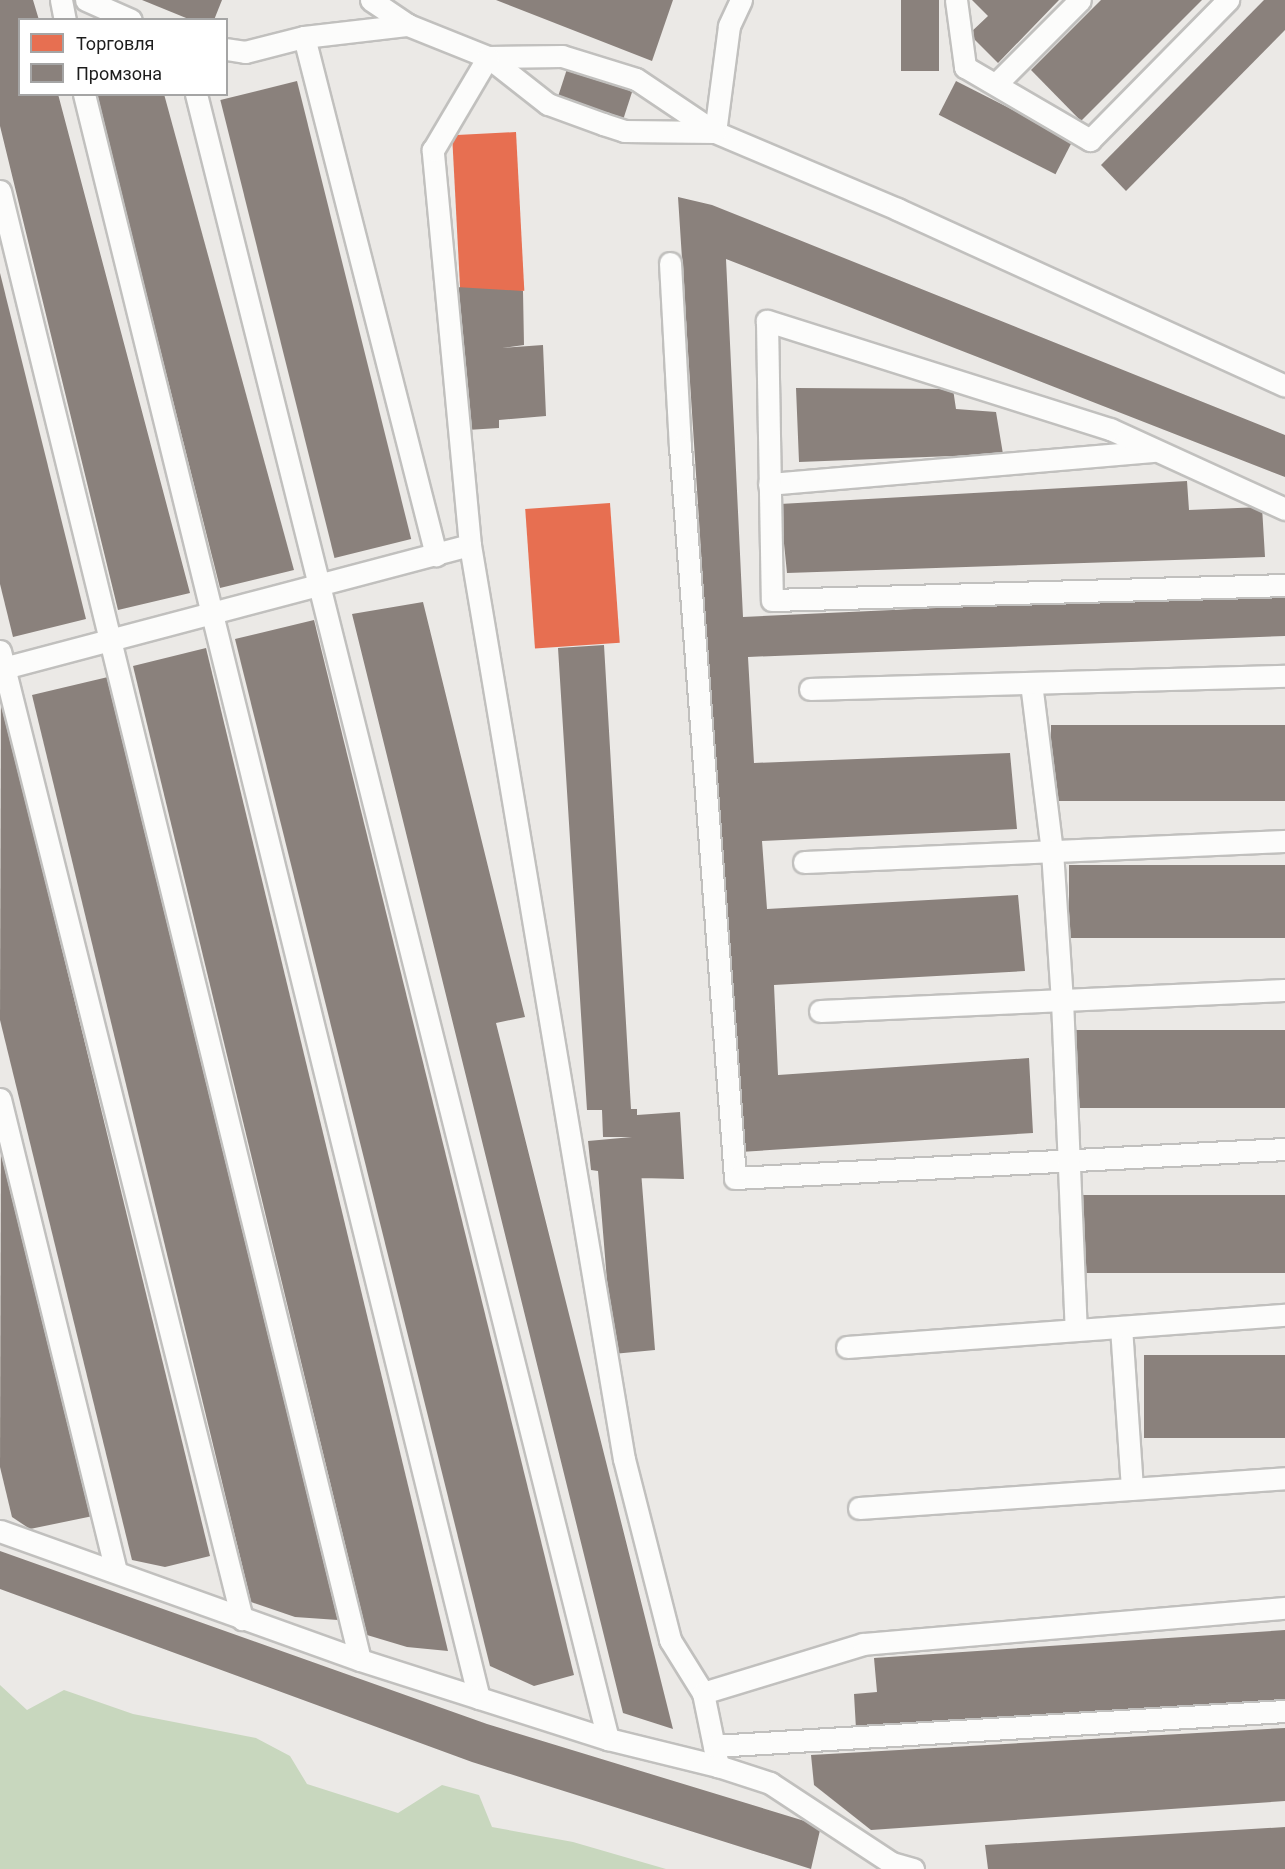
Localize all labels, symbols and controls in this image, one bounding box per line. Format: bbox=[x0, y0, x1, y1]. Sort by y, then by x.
legend bbox=[18, 18, 228, 96]
text: Торговля bbox=[76, 33, 154, 54]
text: Промзона bbox=[76, 63, 162, 84]

